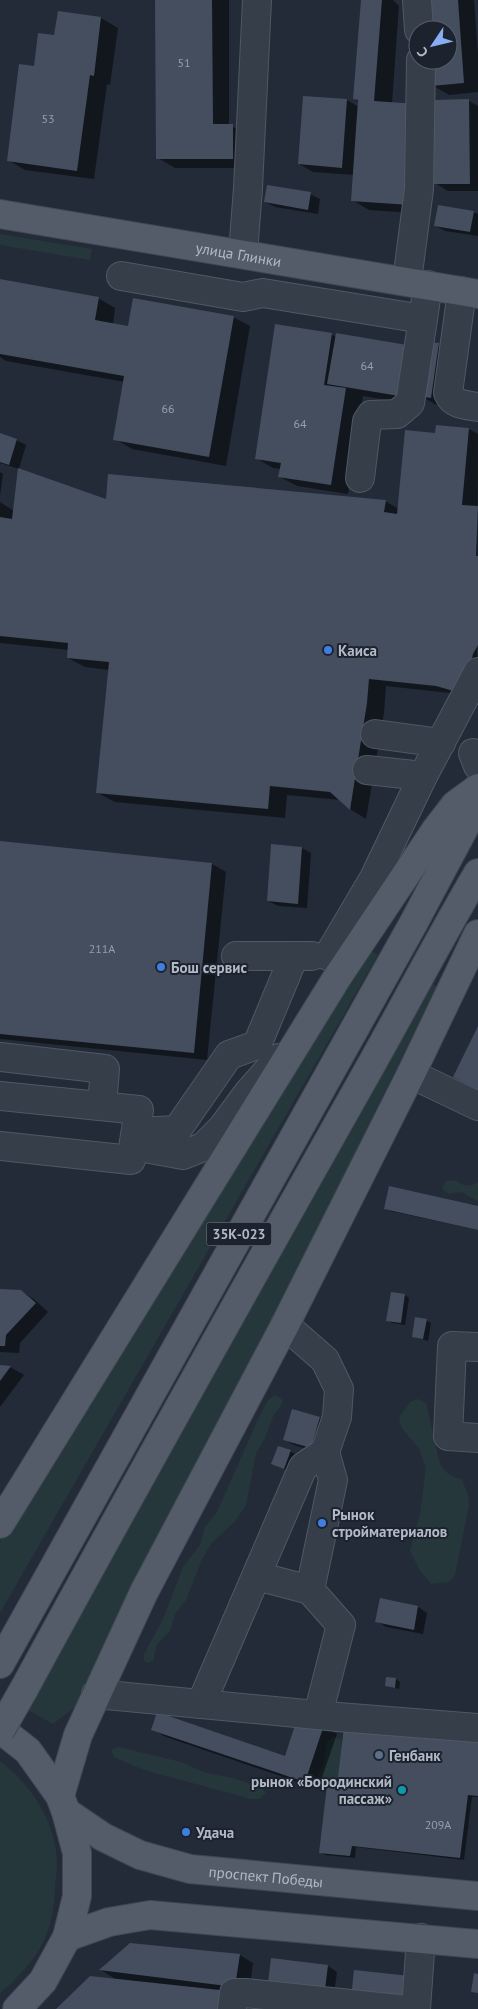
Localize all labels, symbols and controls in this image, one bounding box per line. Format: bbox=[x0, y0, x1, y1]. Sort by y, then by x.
north arrow bbox=[408, 20, 458, 70]
text: С bbox=[413, 44, 432, 61]
house number: 51 bbox=[177, 55, 191, 70]
house number: 53 bbox=[41, 111, 55, 126]
street label: улица Глинки bbox=[194, 237, 283, 270]
house number: 64 bbox=[360, 358, 374, 373]
house number: 66 bbox=[161, 401, 175, 416]
house number: 64 bbox=[293, 416, 307, 431]
place label: Каиса bbox=[338, 641, 377, 660]
marker: Каиса bbox=[322, 644, 334, 656]
house number: 211А bbox=[89, 941, 115, 956]
place label: Бош сервис bbox=[171, 958, 247, 977]
marker: Бош сервис bbox=[155, 961, 167, 973]
road number: 35К-023 bbox=[206, 1222, 272, 1246]
place label: Рынок стройматериалов bbox=[332, 1505, 448, 1541]
marker: Рынок стройматериалов bbox=[316, 1517, 328, 1529]
place label: Генбанк bbox=[389, 1746, 441, 1765]
marker: Генбанк bbox=[373, 1749, 385, 1761]
place label: рынок «Бородинский пассаж» bbox=[251, 1772, 392, 1808]
marker: рынок «Бородинский пассаж» bbox=[396, 1784, 408, 1796]
house number: 209А bbox=[425, 1817, 451, 1832]
place label: Удача bbox=[195, 1823, 234, 1842]
marker: Удача bbox=[180, 1826, 192, 1838]
street label: проспект Победы bbox=[208, 1861, 324, 1891]

